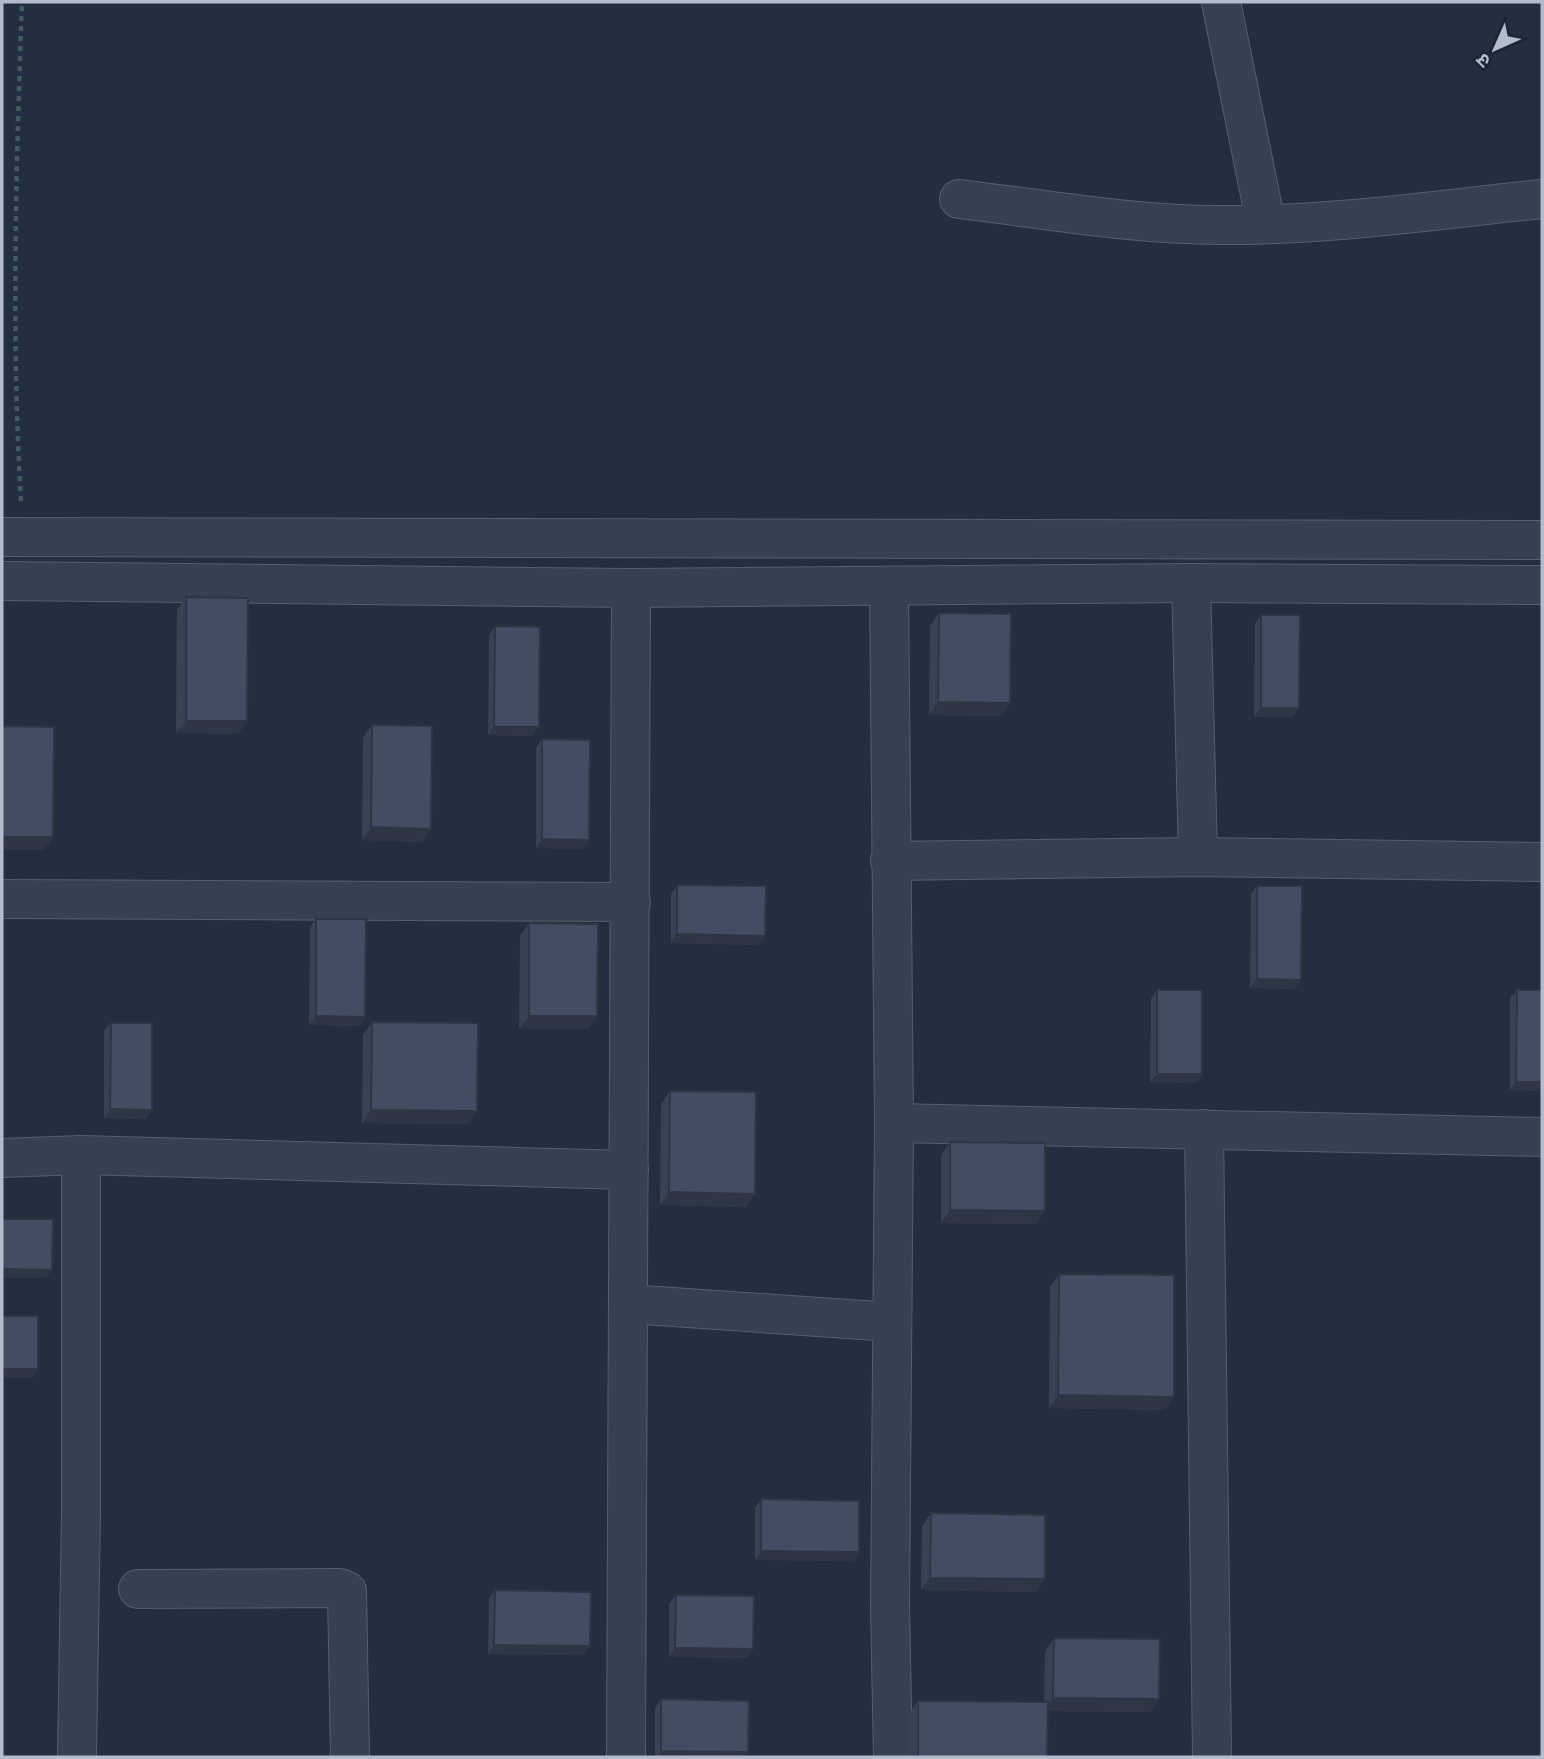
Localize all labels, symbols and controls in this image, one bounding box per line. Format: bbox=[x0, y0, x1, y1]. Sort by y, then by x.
north arrow bbox=[1460, 14, 1530, 84]
text: उ bbox=[1471, 49, 1495, 73]

